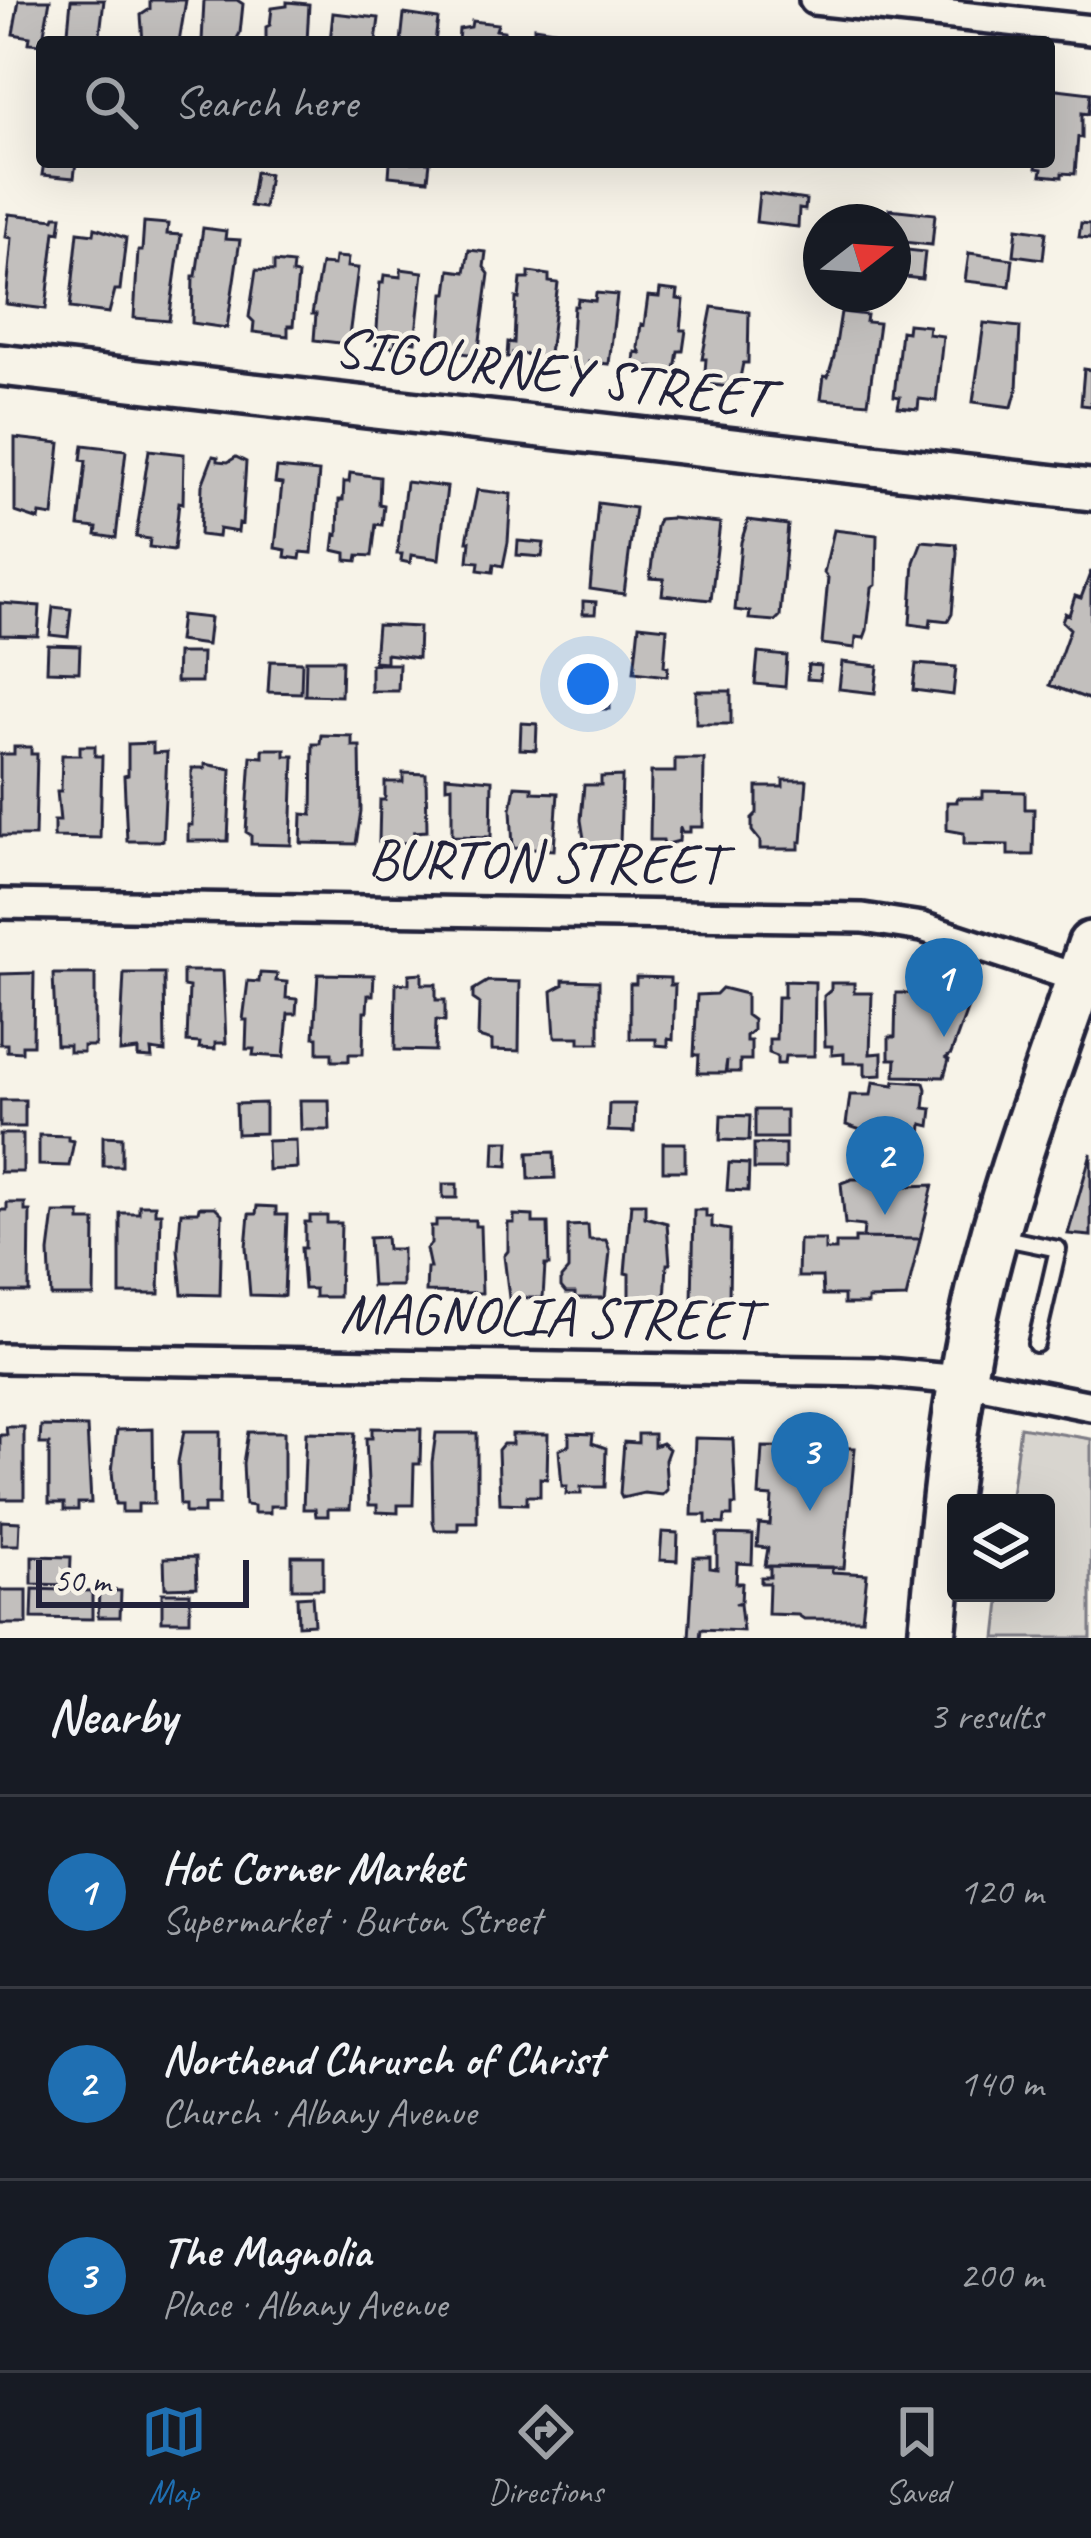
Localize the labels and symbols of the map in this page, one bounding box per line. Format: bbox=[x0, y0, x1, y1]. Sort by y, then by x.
north arrow bbox=[803, 204, 911, 312]
street label: SIGOURNEY STREET bbox=[331, 310, 787, 436]
your location bbox=[558, 654, 618, 714]
street label: BURTON STREET bbox=[367, 822, 737, 900]
pin: 1 bbox=[905, 938, 983, 1037]
pin: 2 bbox=[846, 1116, 924, 1215]
street label: MAGNOLIA STREET bbox=[339, 1276, 770, 1356]
pin: 3 bbox=[771, 1412, 849, 1511]
scale bar bbox=[36, 1554, 249, 1607]

